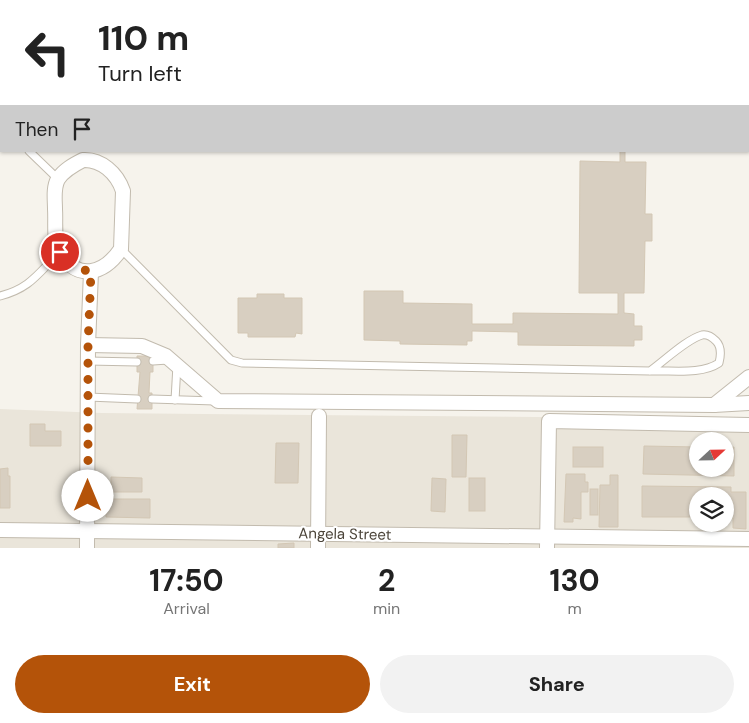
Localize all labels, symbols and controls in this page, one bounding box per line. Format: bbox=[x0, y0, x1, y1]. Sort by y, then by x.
text: 110 m bbox=[98, 15, 189, 61]
icon: left bbox=[15, 20, 80, 85]
text: Turn left bbox=[98, 59, 182, 88]
icon: arrive bbox=[68, 115, 96, 143]
text: Then bbox=[15, 117, 58, 142]
pin bbox=[39, 231, 81, 273]
icon: arrive bbox=[46, 238, 74, 266]
north arrow bbox=[689, 432, 734, 478]
map controls bbox=[689, 432, 734, 532]
position arrow bbox=[61, 469, 113, 521]
button: layers bbox=[689, 487, 734, 532]
street label: Angela Street bbox=[298, 523, 392, 545]
text: 17:50 bbox=[149, 561, 224, 600]
text: 2 bbox=[378, 561, 395, 600]
text: 130 bbox=[550, 561, 600, 600]
text: Arrival bbox=[163, 598, 210, 619]
text: min bbox=[373, 598, 400, 619]
text: m bbox=[568, 598, 582, 619]
button: Exit bbox=[15, 655, 370, 713]
button: Share bbox=[380, 655, 734, 713]

